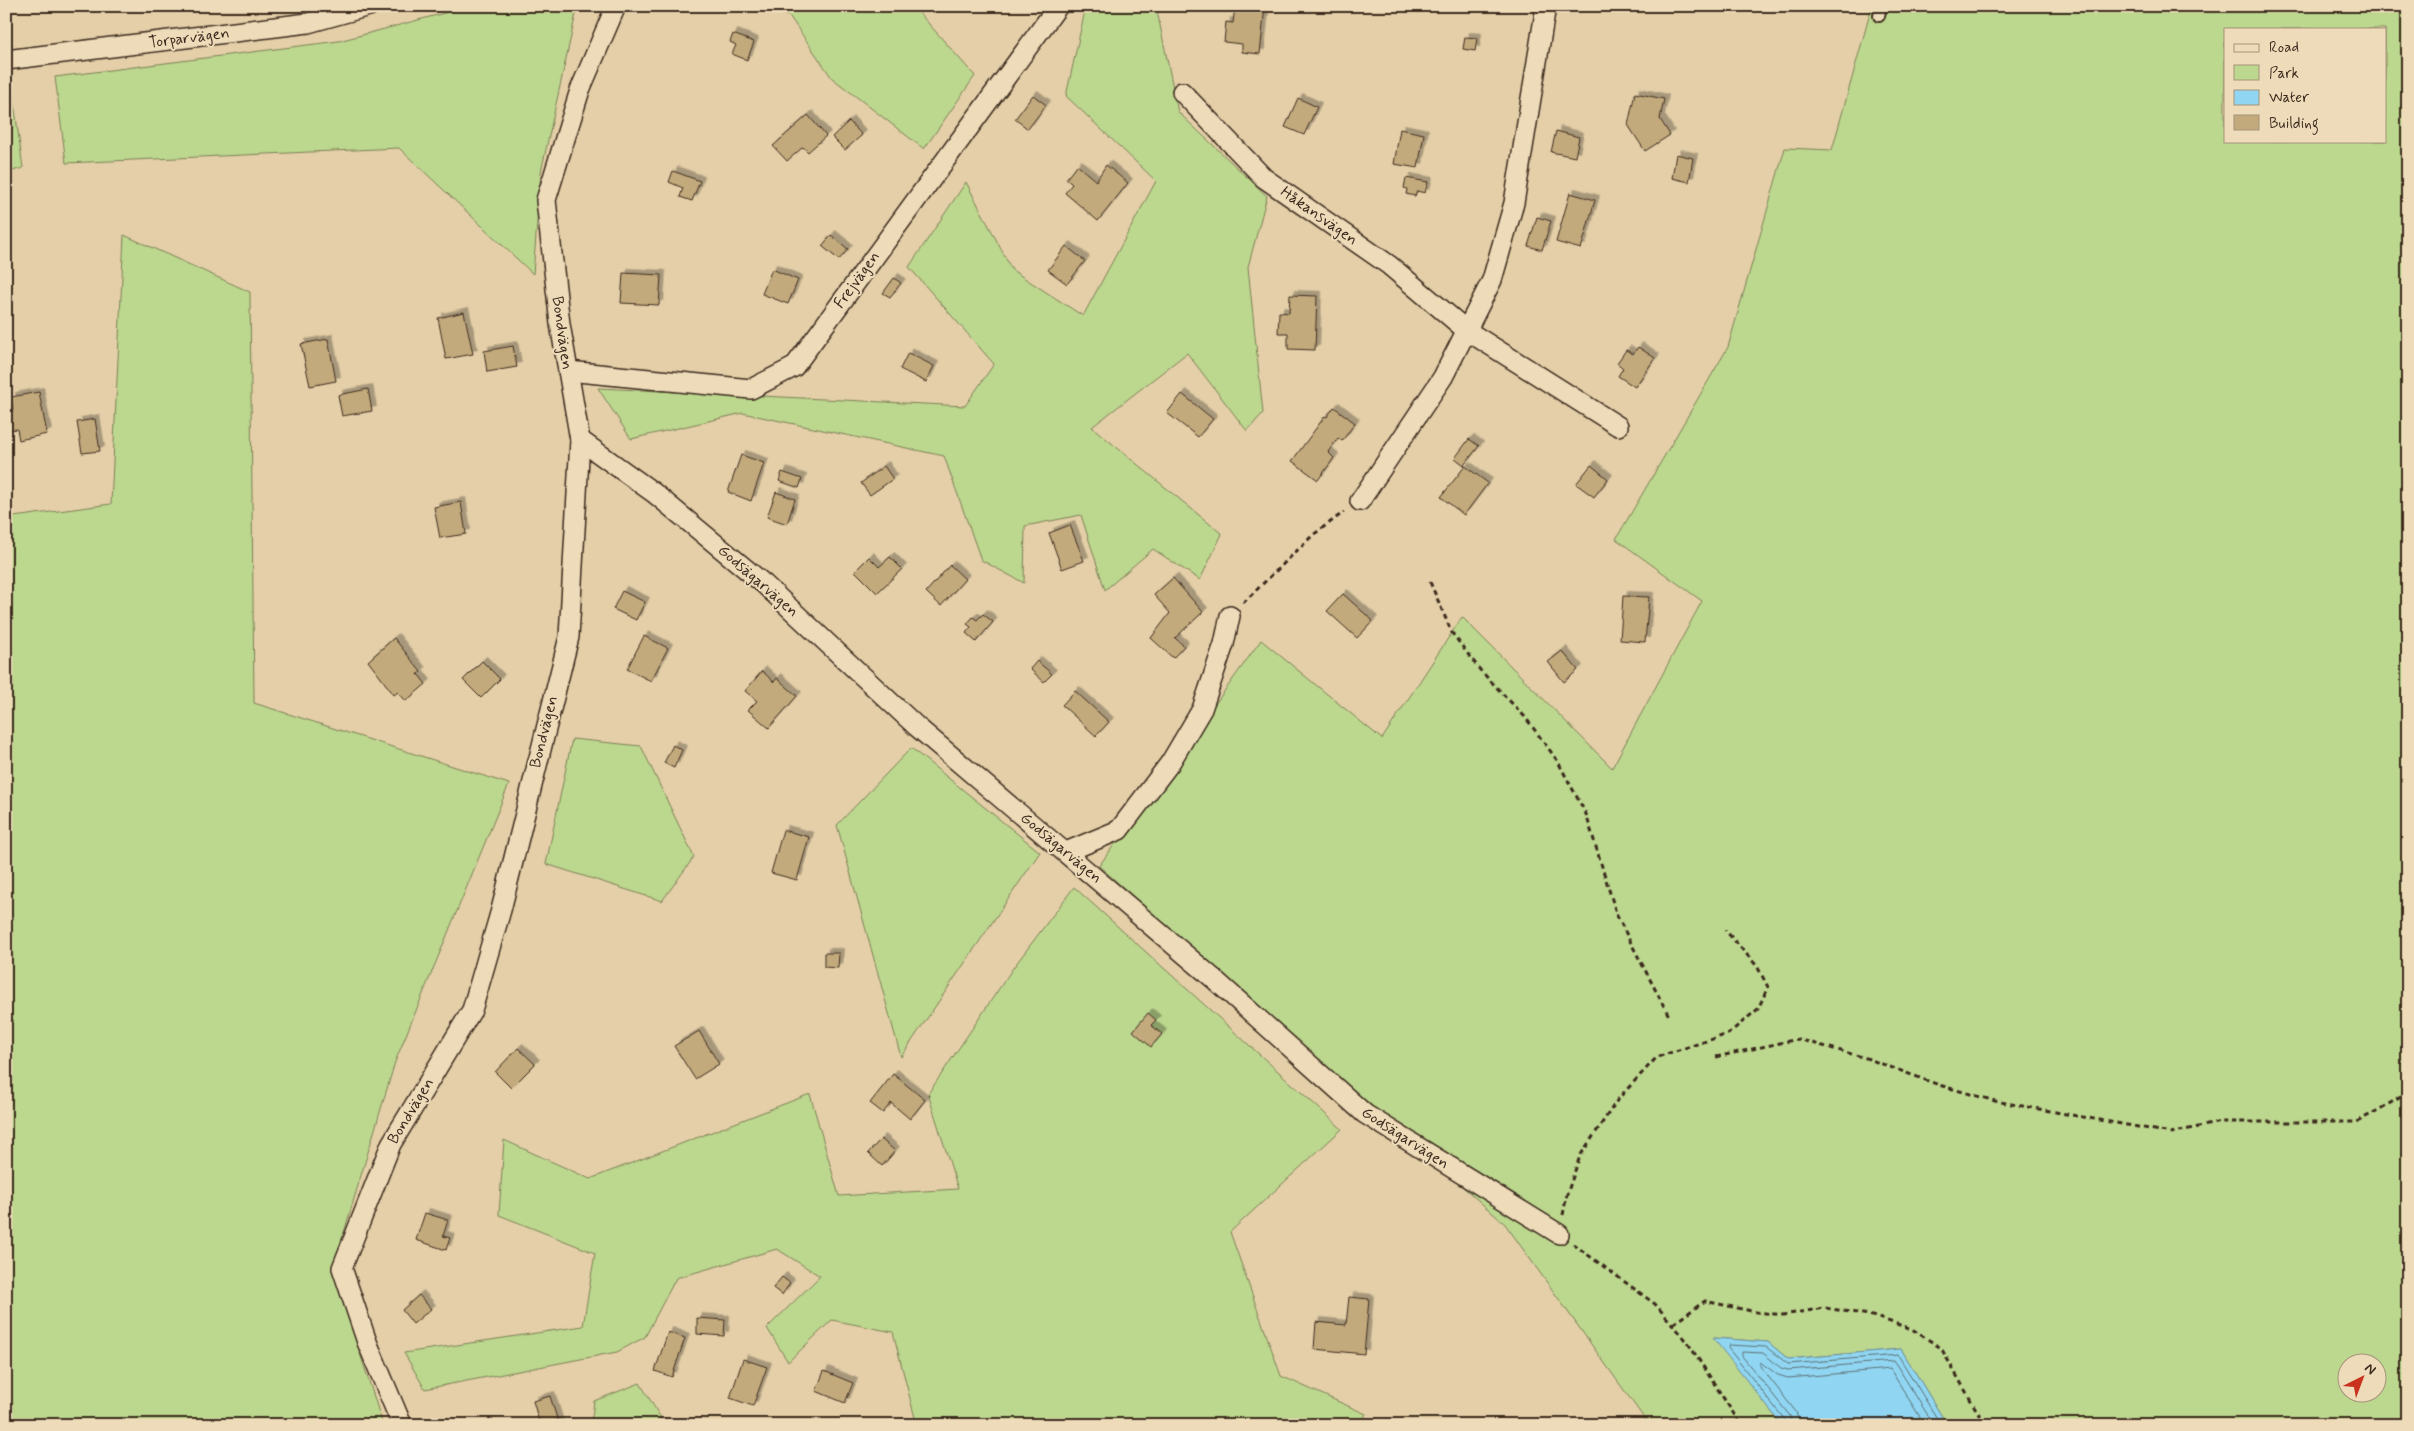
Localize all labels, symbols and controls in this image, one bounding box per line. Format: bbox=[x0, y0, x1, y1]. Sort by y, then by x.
street label: Torparvägen bbox=[147, 23, 231, 53]
legend bbox=[2224, 28, 2386, 142]
text: Road bbox=[2269, 38, 2299, 58]
text: Park bbox=[2269, 64, 2299, 84]
text: Water bbox=[2269, 88, 2309, 108]
text: Building bbox=[2269, 114, 2319, 135]
street label: Håkansvägen bbox=[1276, 182, 1362, 250]
street label: Frejvägen bbox=[829, 247, 885, 313]
street label: Bondvägen bbox=[546, 295, 578, 371]
street label: Godsägarvägen bbox=[713, 540, 803, 622]
street label: Bondvägen bbox=[525, 694, 563, 770]
street label: Godsägarvägen bbox=[1016, 808, 1106, 888]
street label: Bondvägen bbox=[383, 1074, 439, 1148]
street label: Godsägarvägen bbox=[1357, 1102, 1453, 1174]
north arrow bbox=[2336, 1354, 2386, 1404]
text: N bbox=[2361, 1359, 2380, 1379]

